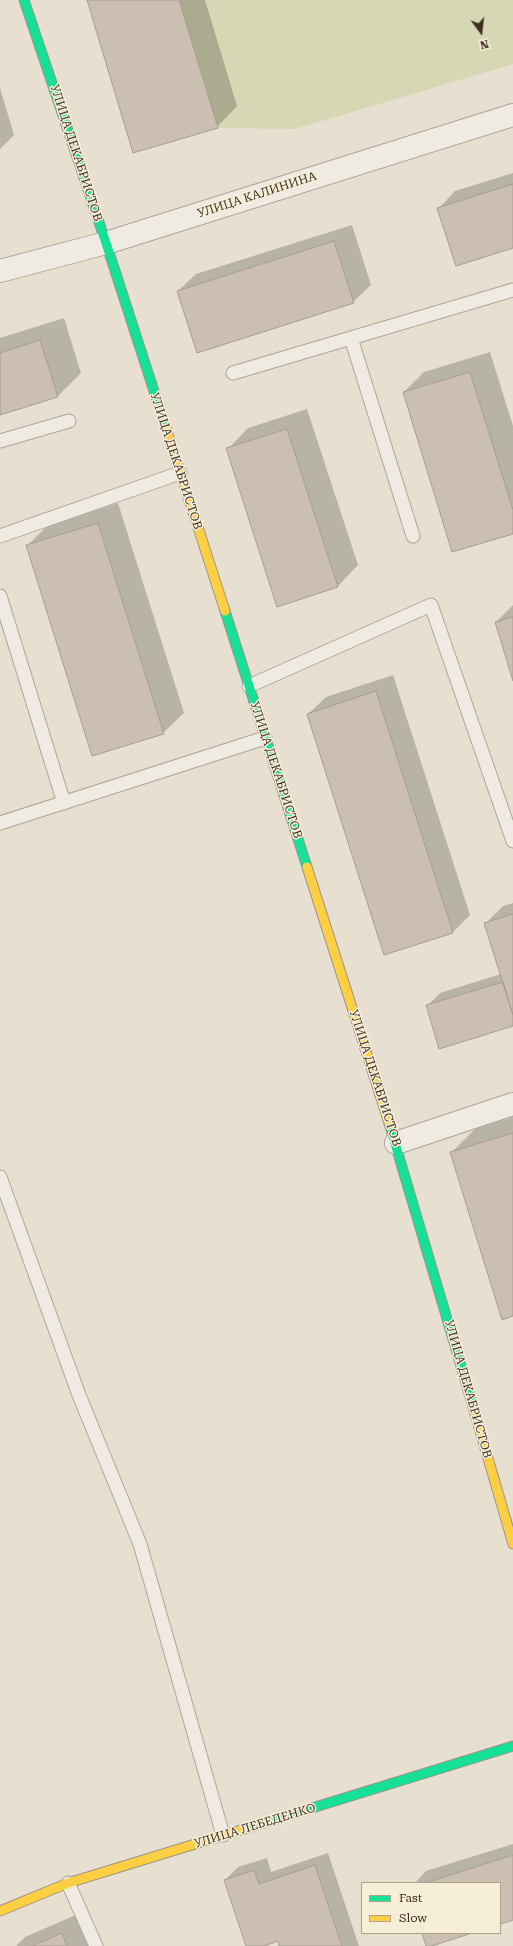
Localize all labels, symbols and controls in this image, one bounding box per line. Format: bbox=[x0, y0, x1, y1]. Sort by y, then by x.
north arrow bbox=[461, 12, 501, 52]
text: N bbox=[478, 37, 490, 51]
street label: УЛИЦА ДЕКАБРИСТОВ bbox=[47, 83, 105, 223]
street label: УЛИЦА КАЛИНИНА bbox=[196, 169, 318, 221]
street label: УЛИЦА ДЕКАБРИСТОВ bbox=[147, 391, 205, 531]
street label: УЛИЦА ДЕКАБРИСТОВ bbox=[247, 700, 305, 840]
street label: УЛИЦА ДЕКАБРИСТОВ bbox=[346, 1008, 404, 1148]
street label: УЛИЦА ДЕКАБРИСТОВ bbox=[441, 1318, 495, 1460]
street label: УЛИЦА ЛЕБЕДЕНКО bbox=[193, 1801, 317, 1851]
legend bbox=[361, 1882, 501, 1934]
text: Fast bbox=[399, 1891, 422, 1905]
text: Slow bbox=[399, 1911, 427, 1925]

